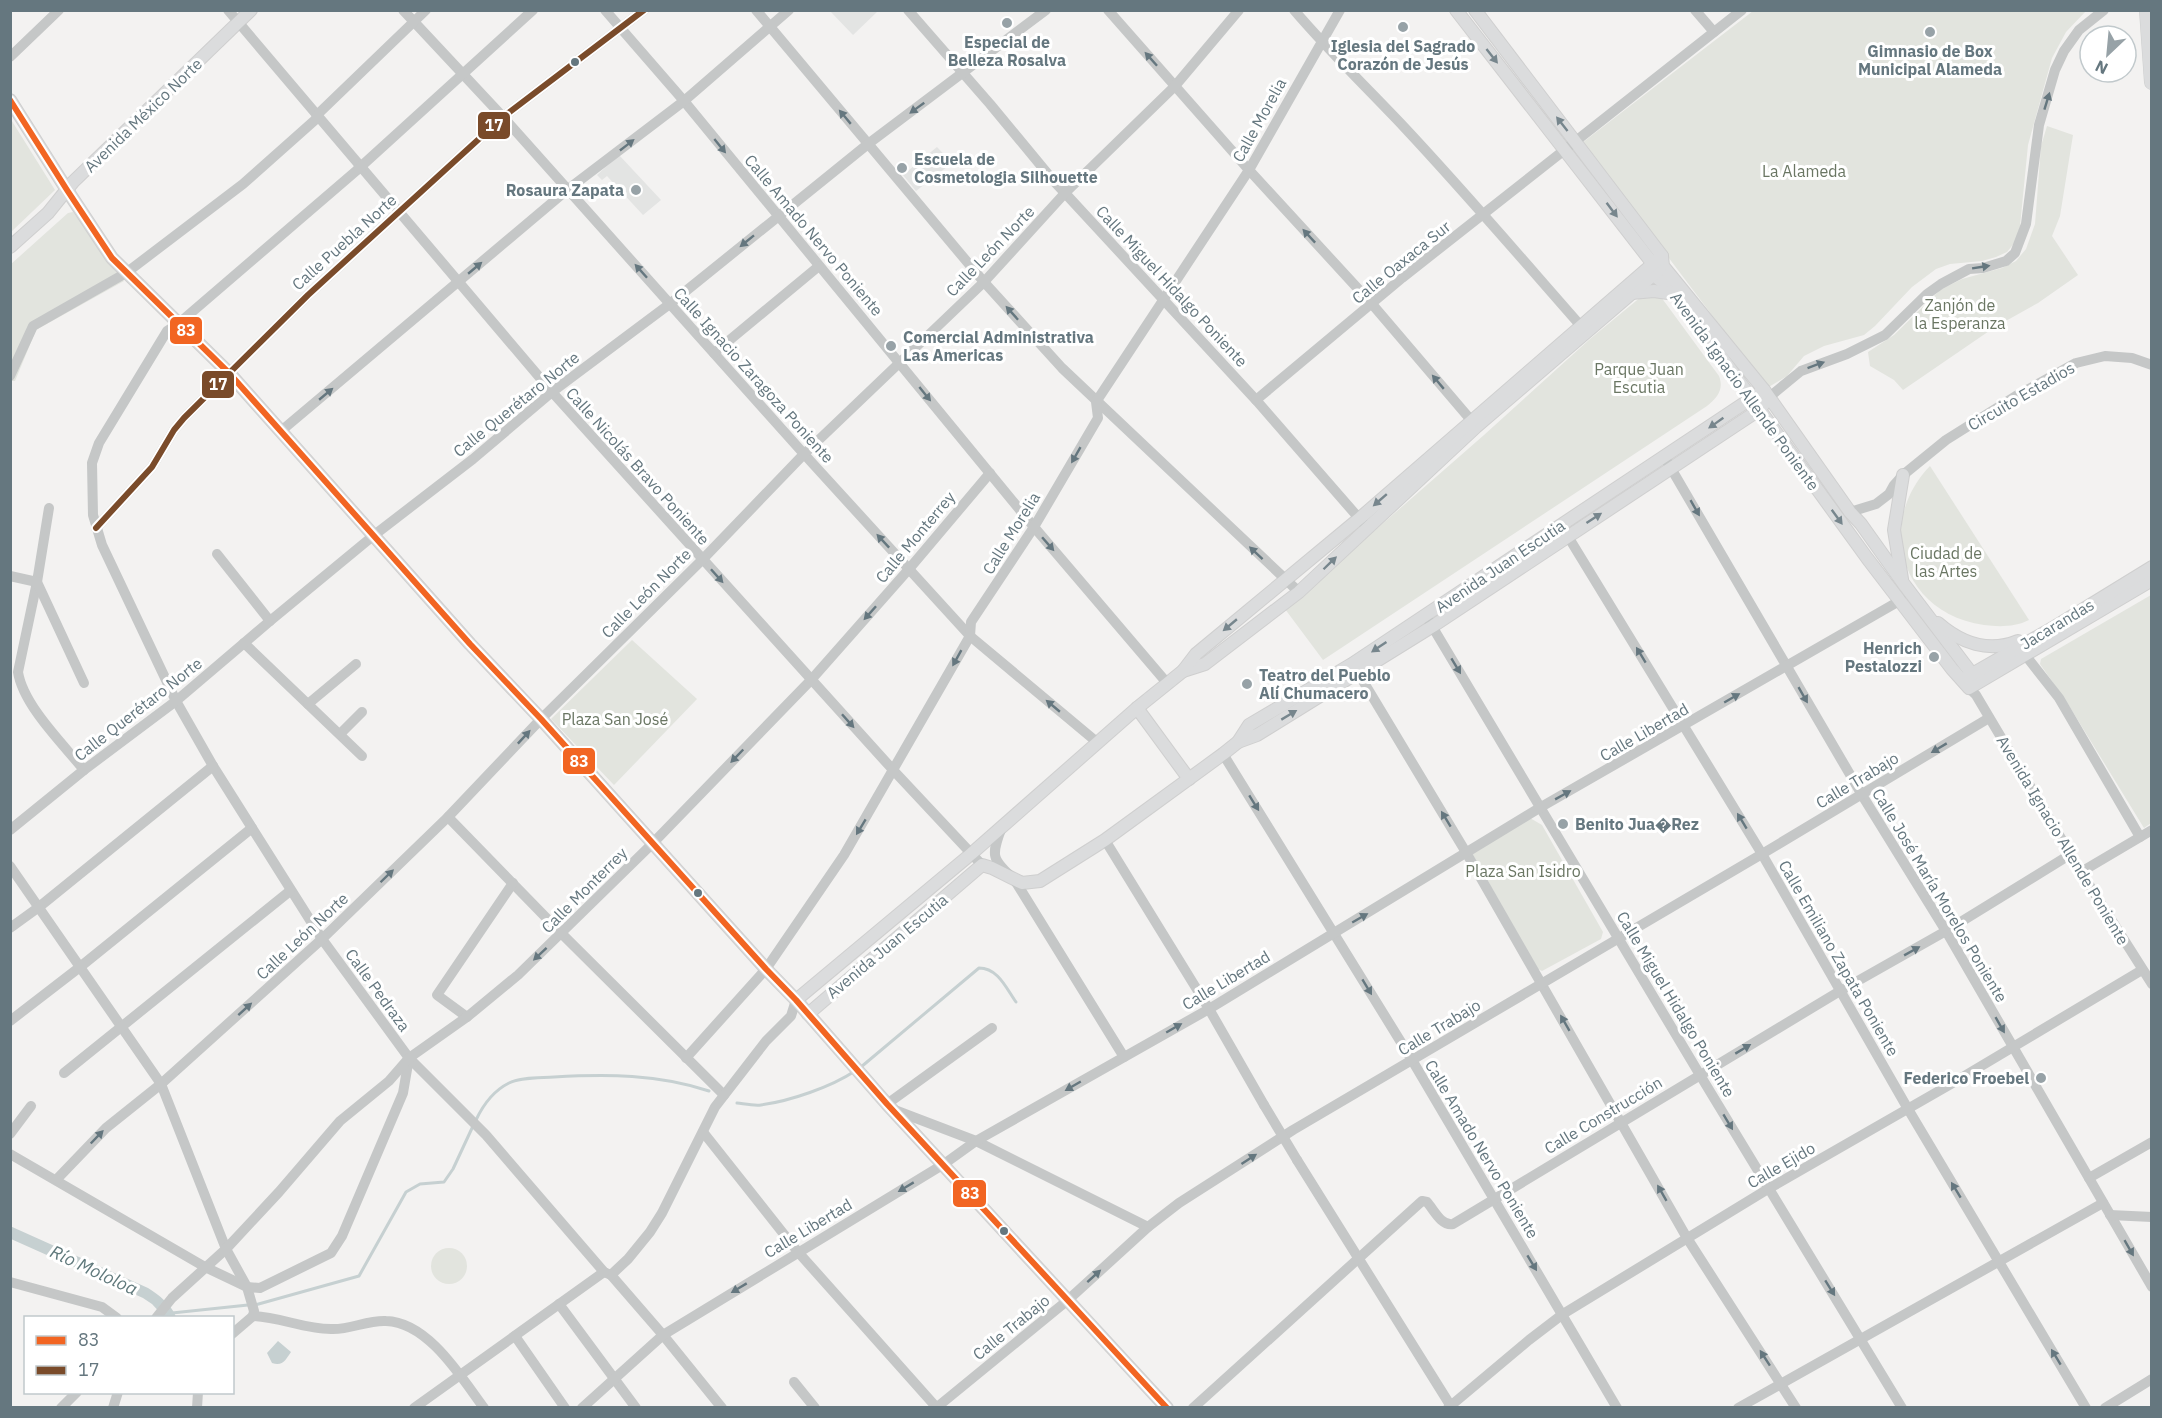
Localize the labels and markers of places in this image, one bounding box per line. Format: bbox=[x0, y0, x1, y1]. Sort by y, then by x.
marker: Especial de Belleza Rosalva bbox=[1000, 16, 1014, 30]
marker: Iglesia del Sagrado Corazón de Jesús bbox=[1396, 20, 1410, 34]
marker: Gimnasio de Box Municipal Alameda bbox=[1923, 25, 1937, 39]
place label: Especial de Belleza Rosalva bbox=[948, 32, 1066, 70]
place label: Iglesia del Sagrado Corazón de Jesús bbox=[1331, 36, 1475, 74]
place label: Gimnasio de Box Municipal Alameda bbox=[1858, 41, 2002, 79]
unlabelled marker bbox=[569, 56, 581, 68]
place label: Escuela de Cosmetologia Silhouette bbox=[914, 149, 1098, 187]
marker: Escuela de Cosmetologia Silhouette bbox=[895, 161, 909, 175]
place label: Rosaura Zapata bbox=[506, 180, 624, 200]
marker: Rosaura Zapata bbox=[629, 183, 643, 197]
place label: Comercial Administrativa Las Americas bbox=[903, 327, 1094, 365]
marker: Comercial Administrativa Las Americas bbox=[884, 339, 898, 353]
place label: Henrich Pestalozzi bbox=[1845, 638, 1922, 676]
marker: Henrich Pestalozzi bbox=[1927, 650, 1941, 664]
place label: Teatro del Pueblo Alí Chumacero bbox=[1259, 665, 1391, 703]
marker: Teatro del Pueblo Alí Chumacero bbox=[1240, 677, 1254, 691]
place label: Benito Jua�Rez bbox=[1575, 814, 1699, 834]
marker: Benito Jua�Rez bbox=[1556, 817, 1570, 831]
unlabelled marker bbox=[692, 887, 704, 899]
place label: Federico Froebel bbox=[1904, 1068, 2029, 1088]
marker: Federico Froebel bbox=[2034, 1071, 2048, 1085]
unlabelled marker bbox=[998, 1225, 1010, 1237]

